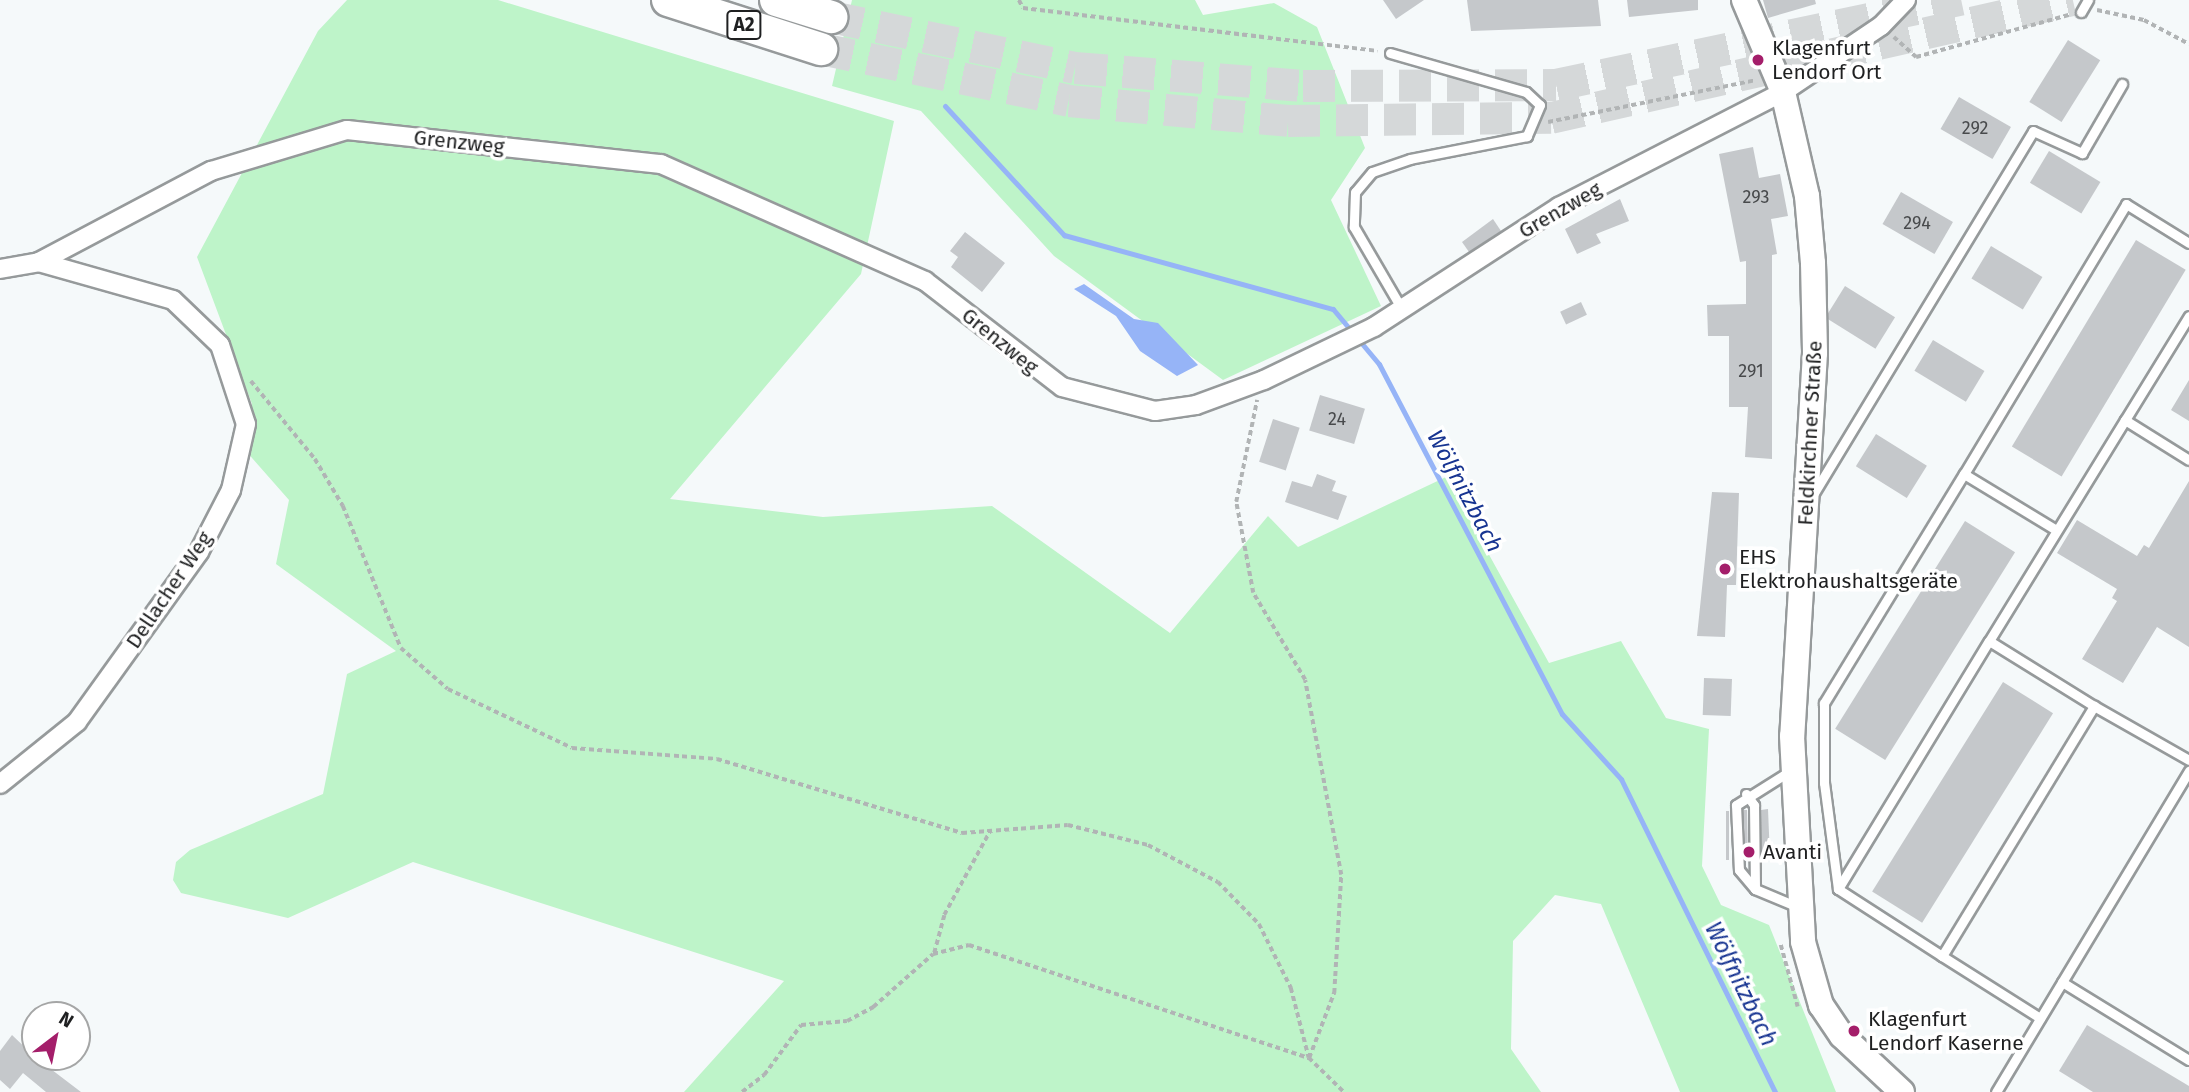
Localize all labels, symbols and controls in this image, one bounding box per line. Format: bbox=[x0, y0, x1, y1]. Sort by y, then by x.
road number: A2 bbox=[725, 10, 763, 41]
place label: Klagenfurt Lendorf Ort bbox=[1772, 35, 1881, 85]
marker: Klagenfurt Lendorf Ort bbox=[1750, 52, 1766, 68]
house number: 292 bbox=[1962, 117, 1988, 139]
street label: Grenzweg bbox=[412, 125, 506, 159]
street label: Grenzweg bbox=[1514, 176, 1606, 244]
house number: 293 bbox=[1743, 186, 1769, 208]
house number: 294 bbox=[1903, 212, 1931, 234]
street label: Grenzweg bbox=[957, 303, 1043, 379]
street label: Feldkirchner Straße bbox=[1793, 340, 1827, 526]
house number: 291 bbox=[1738, 360, 1764, 382]
house number: 24 bbox=[1328, 408, 1346, 430]
water label: Wölfnitzbach bbox=[1421, 425, 1509, 557]
street label: Dellacher Weg bbox=[121, 527, 217, 653]
place label: EHS Elektrohaushaltsgeräte bbox=[1739, 544, 1958, 594]
marker: EHS Elektrohaushaltsgeräte bbox=[1717, 561, 1733, 577]
place label: Avanti bbox=[1763, 839, 1822, 865]
marker: Avanti bbox=[1741, 844, 1757, 860]
water label: Wölfnitzbach bbox=[1699, 917, 1783, 1051]
north arrow bbox=[21, 1001, 91, 1071]
text: N bbox=[55, 1006, 78, 1033]
place label: Klagenfurt Lendorf Kaserne bbox=[1868, 1006, 2024, 1056]
marker: Klagenfurt Lendorf Kaserne bbox=[1846, 1023, 1862, 1039]

